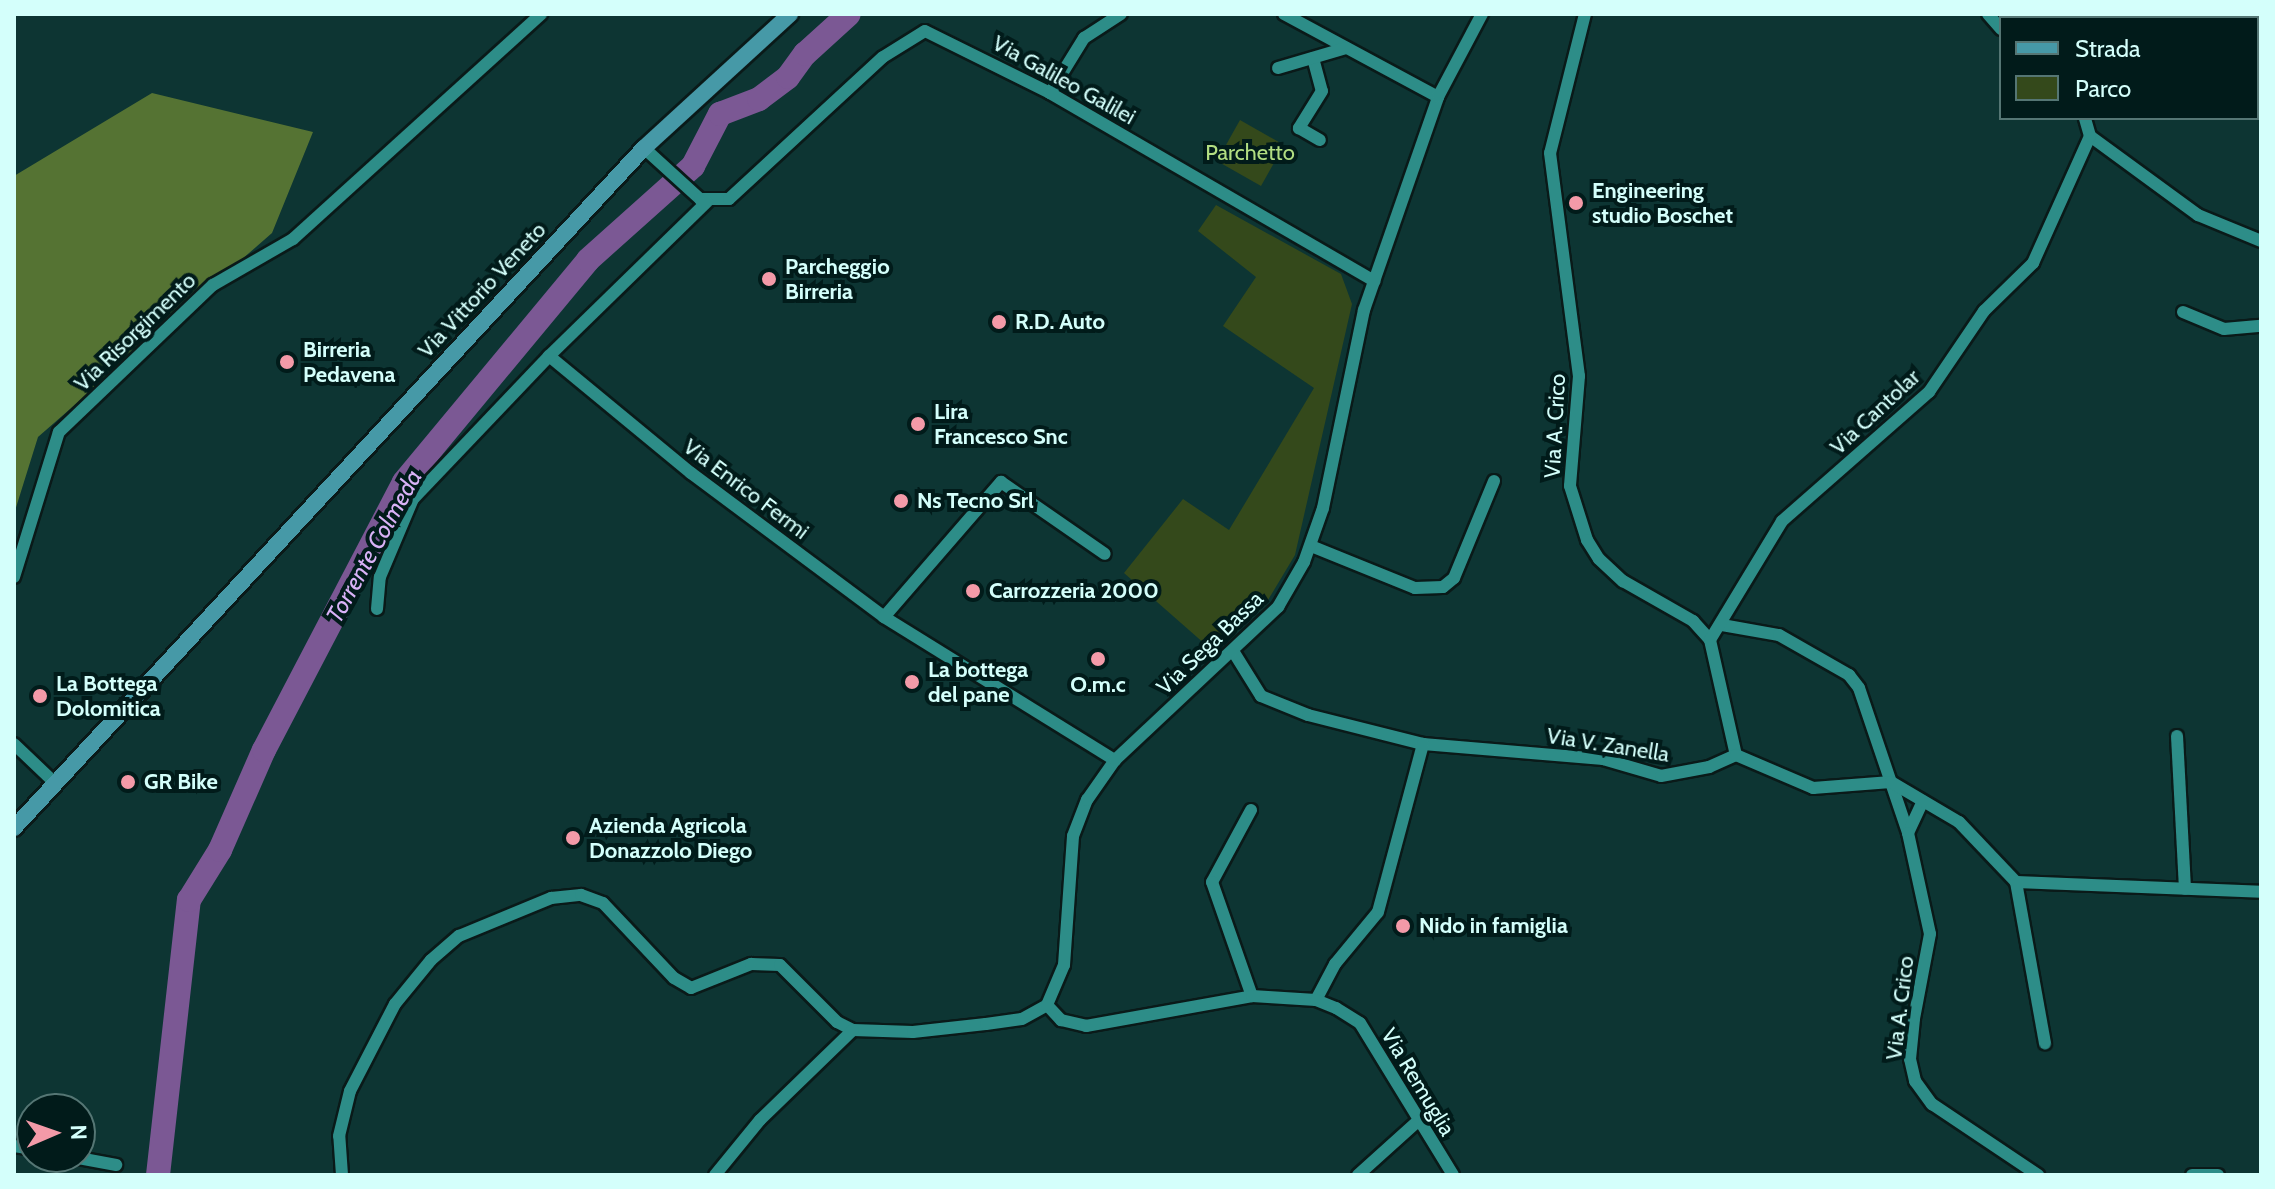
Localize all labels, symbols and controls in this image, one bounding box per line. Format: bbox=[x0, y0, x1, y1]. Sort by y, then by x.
legend bbox=[1999, 16, 2259, 120]
street label: Via Galileo Galilei bbox=[988, 30, 1140, 130]
text: Strada bbox=[2075, 34, 2141, 63]
text: Parco bbox=[2075, 74, 2131, 103]
park label: Parchetto bbox=[1205, 140, 1295, 166]
place label: Engineering studio Boschet bbox=[1592, 177, 1733, 228]
marker: Engineering studio Boschet bbox=[1567, 194, 1585, 212]
street label: Via Vittorio Veneto bbox=[413, 217, 551, 363]
place label: Parcheggio Birreria bbox=[785, 253, 890, 304]
street label: Via Risorgimento bbox=[69, 267, 201, 397]
marker: Parcheggio Birreria bbox=[760, 270, 778, 288]
place label: R.D. Auto bbox=[1015, 309, 1105, 335]
marker: R.D. Auto bbox=[990, 313, 1008, 331]
place label: Birreria Pedavena bbox=[303, 336, 395, 388]
marker: Birreria Pedavena bbox=[278, 353, 296, 371]
street label: Via Cantolar bbox=[1825, 364, 1925, 460]
street label: Via A. Crico bbox=[1539, 373, 1571, 479]
place label: Lira Francesco Snc bbox=[934, 398, 1068, 450]
marker: Lira Francesco Snc bbox=[909, 415, 927, 433]
street label: Via Enrico Fermi bbox=[678, 433, 814, 545]
water label: Torrente Colmeda bbox=[320, 464, 428, 628]
place label: Ns Tecno Srl bbox=[917, 488, 1034, 514]
marker: Ns Tecno Srl bbox=[892, 492, 910, 510]
place label: Carrozzeria 2000 bbox=[989, 578, 1159, 604]
marker: Carrozzeria 2000 bbox=[964, 582, 982, 600]
street label: Via Sega Bassa bbox=[1151, 586, 1269, 700]
marker: O.m.c bbox=[1089, 650, 1107, 668]
place label: La bottega del pane bbox=[928, 656, 1028, 708]
place label: La Bottega Dolomitica bbox=[56, 670, 161, 722]
place label: O.m.c bbox=[1070, 672, 1126, 698]
marker: La bottega del pane bbox=[903, 673, 921, 691]
marker: La Bottega Dolomitica bbox=[31, 687, 49, 705]
street label: Via V. Zanella bbox=[1545, 722, 1671, 768]
place label: GR Bike bbox=[144, 769, 218, 795]
marker: GR Bike bbox=[119, 773, 137, 791]
place label: Azienda Agricola Donazzolo Diego bbox=[589, 812, 752, 864]
marker: Azienda Agricola Donazzolo Diego bbox=[564, 829, 582, 847]
place label: Nido in famiglia bbox=[1419, 913, 1568, 939]
marker: Nido in famiglia bbox=[1394, 917, 1412, 935]
street label: Via A. Crico bbox=[1881, 954, 1919, 1062]
street label: Via Remuglia bbox=[1376, 1023, 1460, 1141]
north arrow bbox=[16, 1093, 96, 1173]
text: N bbox=[65, 1124, 92, 1140]

